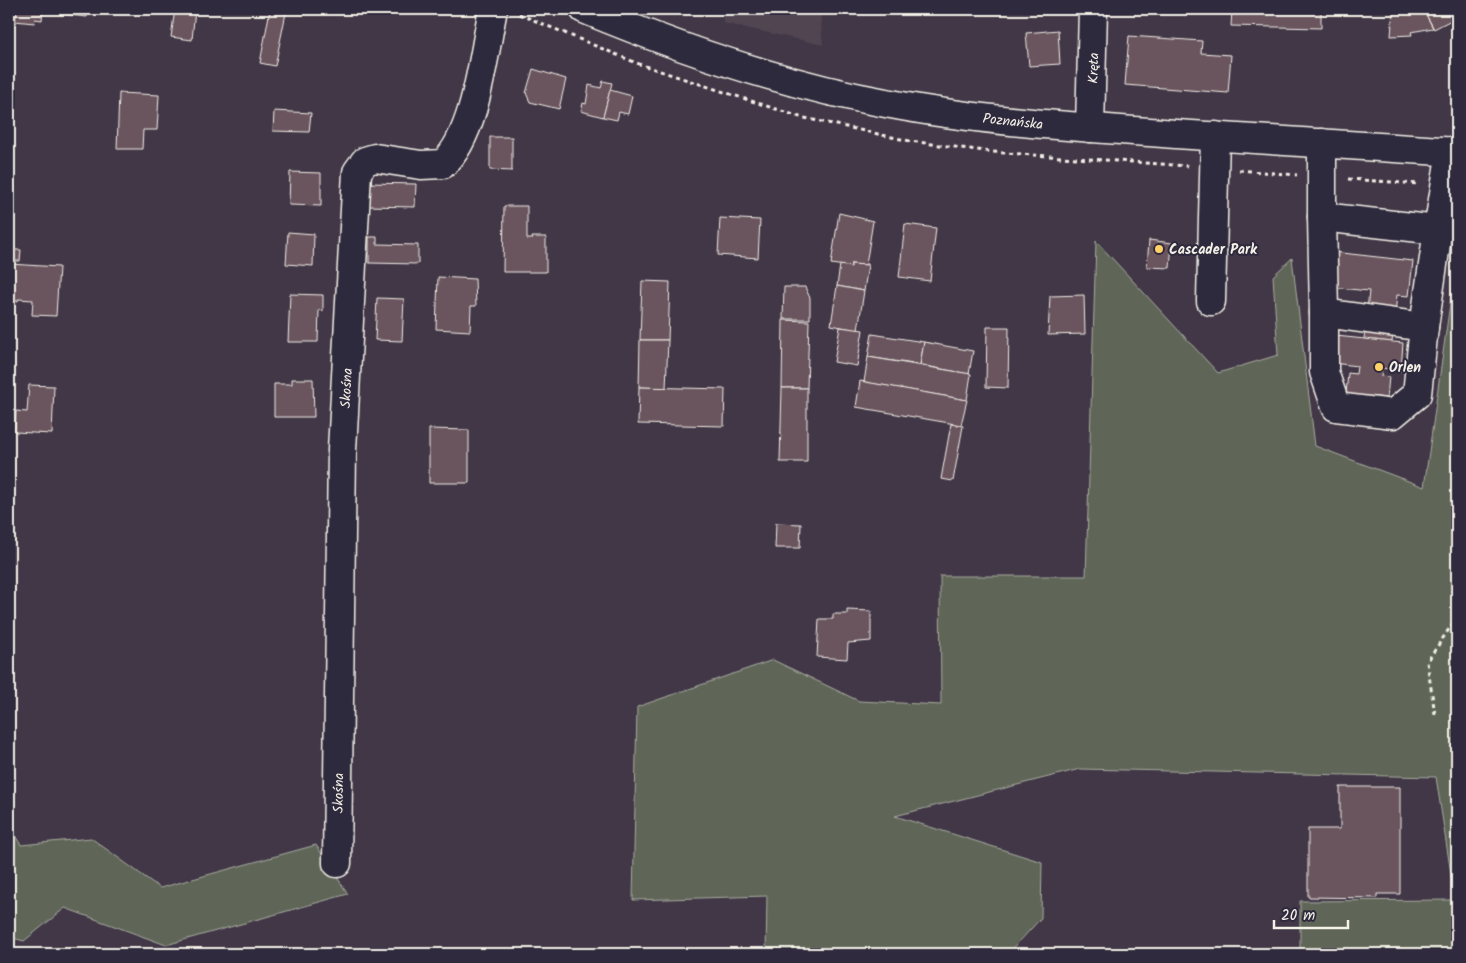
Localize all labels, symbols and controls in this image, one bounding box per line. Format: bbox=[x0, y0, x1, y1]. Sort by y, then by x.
street label: Kręta bbox=[1082, 52, 1106, 84]
street label: Poznańska bbox=[982, 108, 1044, 136]
place label: Cascader Park bbox=[1169, 239, 1258, 261]
marker: Cascader Park bbox=[1153, 243, 1165, 255]
place label: Orlen bbox=[1389, 357, 1421, 379]
marker: Orlen bbox=[1373, 361, 1385, 373]
street label: Skośna bbox=[335, 367, 359, 409]
street label: Skośna bbox=[328, 773, 350, 813]
scale bar bbox=[1274, 898, 1347, 930]
text: 20 m bbox=[1281, 904, 1315, 928]

